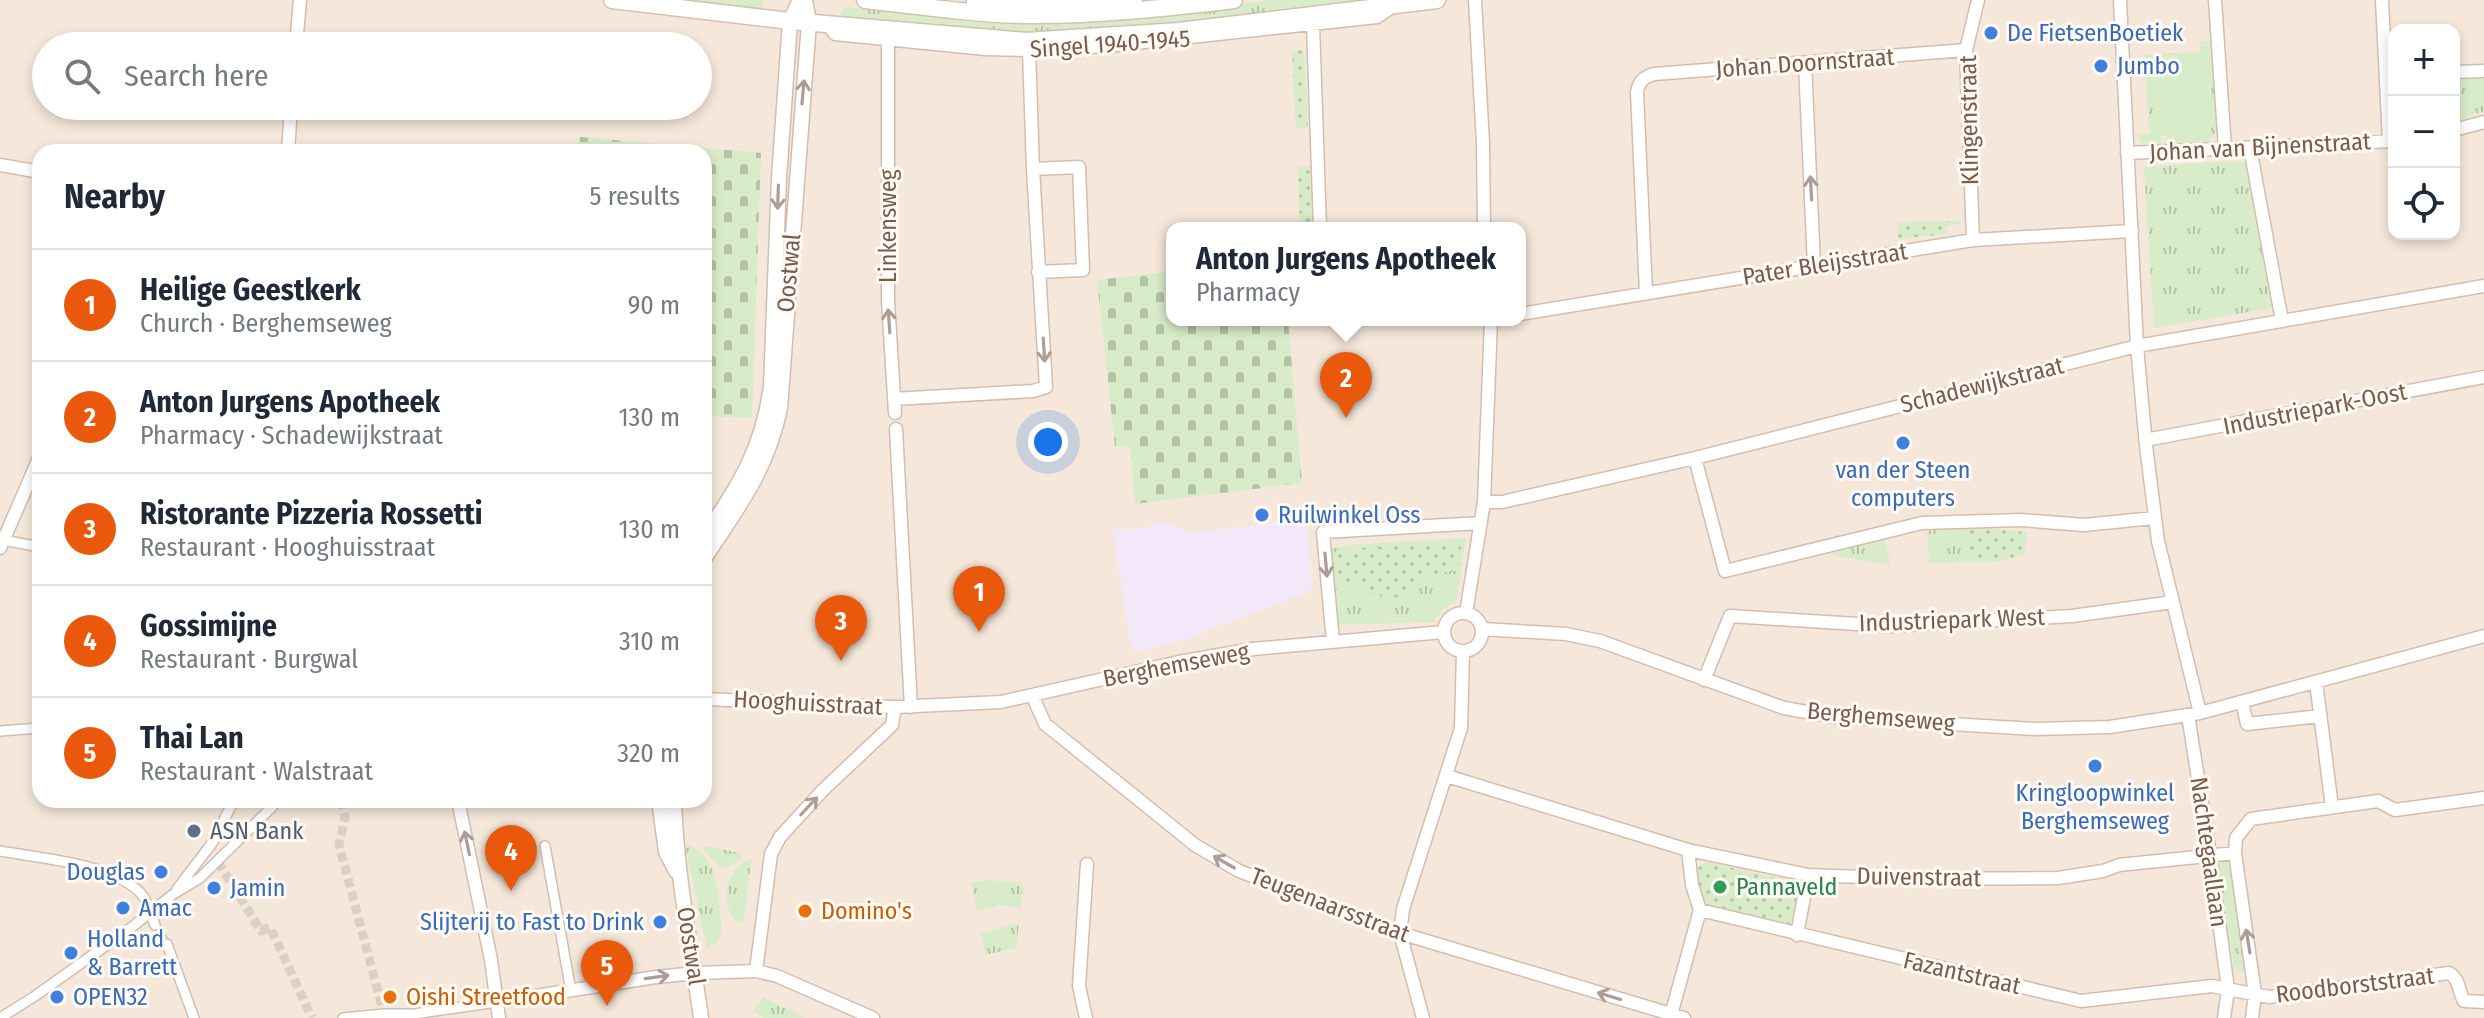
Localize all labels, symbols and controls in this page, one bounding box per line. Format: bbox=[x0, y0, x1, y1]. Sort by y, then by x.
place label: De FietsenBoetiek bbox=[2007, 19, 2184, 47]
street label: Singel 1940-1945 bbox=[1029, 24, 1191, 64]
marker: De FietsenBoetiek bbox=[1982, 24, 2000, 42]
map controls bbox=[2388, 24, 2460, 240]
button: + bbox=[2388, 24, 2460, 96]
search box bbox=[32, 32, 712, 120]
street label: Johan Doornstraat bbox=[1715, 43, 1895, 83]
place label: Jumbo bbox=[2117, 52, 2180, 80]
icon: search bbox=[60, 54, 104, 98]
street label: Klingenstraat bbox=[1954, 55, 1984, 185]
marker: Jumbo bbox=[2092, 57, 2110, 75]
text: Search here bbox=[124, 58, 269, 94]
one-way arrow bbox=[796, 79, 811, 106]
button: − bbox=[2388, 96, 2460, 168]
street label: Johan van Bijnenstraat bbox=[2149, 127, 2372, 167]
street label: Linkensweg bbox=[874, 168, 902, 283]
button: locate bbox=[2388, 168, 2460, 240]
one-way arrow bbox=[1803, 175, 1818, 202]
text: Nearby bbox=[64, 176, 165, 217]
text: 5 results bbox=[590, 181, 680, 212]
one-way arrow bbox=[771, 183, 786, 210]
popup bbox=[1166, 222, 1526, 326]
street label: Oostwal bbox=[772, 232, 806, 314]
street label: Pater Bleijsstraat bbox=[1740, 237, 1910, 291]
text: Anton Jurgens Apotheek bbox=[1196, 241, 1496, 277]
text: Heilige Geestkerk bbox=[140, 272, 361, 308]
text: Pharmacy bbox=[1196, 277, 1300, 308]
text: 1 bbox=[85, 290, 96, 321]
text: 90 m bbox=[628, 290, 680, 321]
text: Church · Berghemseweg bbox=[140, 308, 392, 339]
one-way arrow bbox=[881, 308, 896, 335]
one-way arrow bbox=[1037, 336, 1052, 362]
street label: Schadewijkstraat bbox=[1898, 351, 2067, 419]
pin: 2 bbox=[1320, 352, 1372, 418]
street label: Industriepark-Oost bbox=[2221, 377, 2409, 441]
text: Anton Jurgens Apotheek bbox=[140, 384, 440, 420]
text: 2 bbox=[84, 402, 96, 433]
text: 130 m bbox=[618, 402, 680, 433]
text: Pharmacy · Schadewijkstraat bbox=[140, 420, 443, 451]
your location bbox=[1028, 422, 1068, 462]
marker: van der Steen computers bbox=[1894, 434, 1912, 452]
place label: van der Steen computers bbox=[1836, 456, 1970, 512]
text: Ristorante Pizzeria Rossetti bbox=[140, 496, 483, 532]
place label: Ruilwinkel Oss bbox=[1278, 501, 1421, 529]
marker: Ruilwinkel Oss bbox=[1253, 506, 1271, 524]
text: 3 bbox=[84, 514, 96, 545]
text: 130 m bbox=[618, 514, 680, 545]
text: Restaurant · Hooghuisstraat bbox=[140, 532, 435, 563]
one-way arrow bbox=[1319, 551, 1334, 578]
pin: 1 bbox=[953, 566, 1005, 632]
pin: 3 bbox=[815, 595, 867, 661]
street label: Industriepark West bbox=[1859, 603, 2046, 637]
text: Gossimijne bbox=[140, 608, 277, 644]
text: 4 bbox=[83, 626, 97, 657]
text: 310 m bbox=[619, 626, 680, 657]
street label: Berghemseweg bbox=[1101, 637, 1252, 693]
text: Restaurant · Burgwal bbox=[140, 644, 358, 675]
street label: Hooghuisstraat bbox=[733, 685, 883, 721]
street label: Berghemseweg bbox=[1806, 697, 1957, 737]
text: Thai Lan bbox=[140, 720, 244, 756]
text: 5 bbox=[84, 738, 96, 769]
text: 320 m bbox=[617, 738, 680, 769]
text: Restaurant · Walstraat bbox=[140, 756, 373, 787]
marker: Kringloopwinkel Berghemseweg bbox=[2086, 757, 2104, 775]
street label: Nachtegaallaan bbox=[2185, 775, 2233, 929]
place label: Kringloopwinkel Berghemseweg bbox=[2016, 779, 2174, 835]
one-way arrow bbox=[799, 796, 818, 816]
place label: ASN Bank bbox=[210, 817, 304, 845]
marker: ASN Bank bbox=[185, 822, 203, 840]
pin: 4 bbox=[485, 825, 537, 891]
one-way arrow bbox=[459, 831, 474, 857]
one-way arrow bbox=[1213, 854, 1236, 870]
place label: Douglas bbox=[67, 858, 145, 886]
street label: Teugenaarsstraat bbox=[1247, 862, 1414, 948]
street label: Duivenstraat bbox=[1856, 862, 1982, 892]
marker: Douglas bbox=[152, 863, 170, 881]
place label: Pannaveld bbox=[1736, 873, 1837, 901]
place label: Jamin bbox=[230, 874, 285, 902]
marker: Pannaveld bbox=[1711, 878, 1729, 896]
marker: Jamin bbox=[205, 879, 223, 897]
place label: Amac bbox=[139, 894, 192, 922]
place label: Domino's bbox=[821, 897, 912, 925]
marker: Amac bbox=[114, 899, 132, 917]
marker: Domino's bbox=[796, 902, 814, 920]
street label: Oostwal bbox=[671, 905, 711, 987]
place label: Slijterij to Fast to Drink bbox=[420, 908, 645, 936]
marker: Slijterij to Fast to Drink bbox=[651, 913, 669, 931]
place label: Holland & Barrett bbox=[87, 925, 177, 981]
one-way arrow bbox=[2240, 928, 2255, 954]
pin: 5 bbox=[581, 940, 633, 1006]
marker: Holland & Barrett bbox=[62, 944, 80, 962]
street label: Fazantstraat bbox=[1901, 946, 2023, 1000]
street label: Roodborststraat bbox=[2274, 961, 2436, 1009]
one-way arrow bbox=[644, 969, 669, 984]
place label: OPEN32 bbox=[73, 983, 148, 1011]
place label: Oishi Streetfood bbox=[406, 983, 566, 1011]
marker: OPEN32 bbox=[48, 988, 66, 1006]
marker: Oishi Streetfood bbox=[381, 988, 399, 1006]
one-way arrow bbox=[1597, 988, 1622, 1002]

